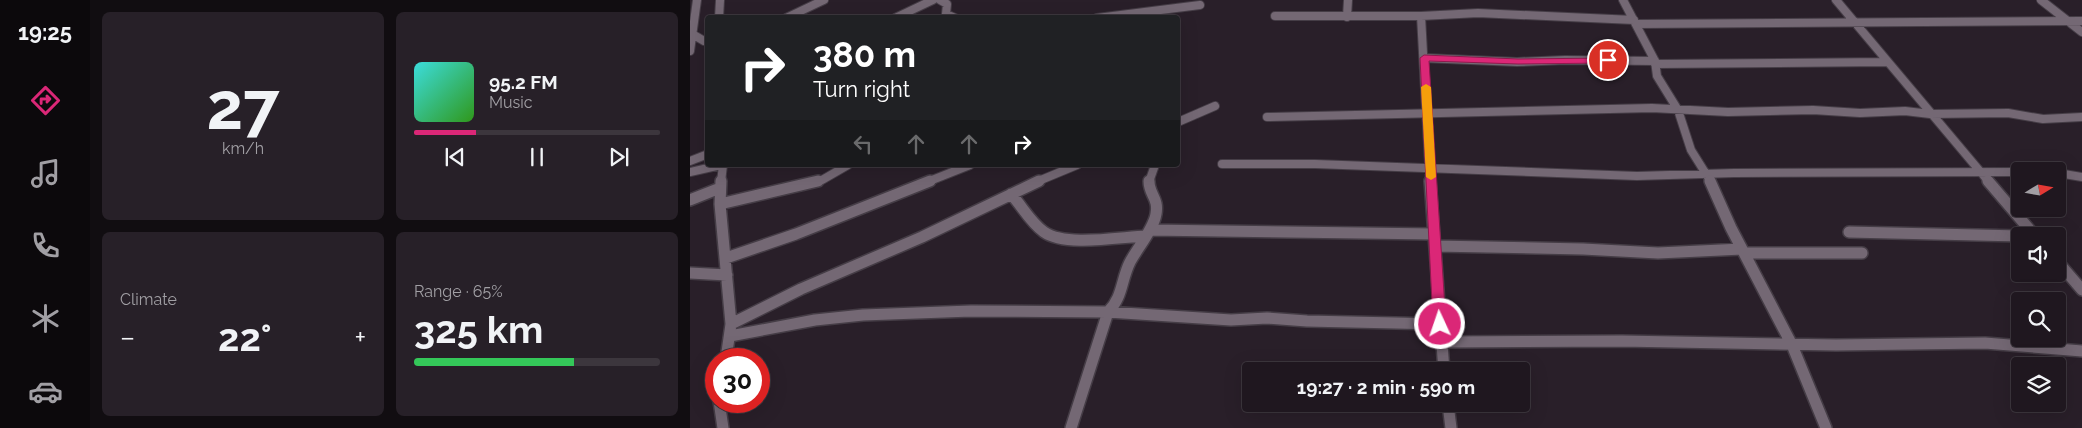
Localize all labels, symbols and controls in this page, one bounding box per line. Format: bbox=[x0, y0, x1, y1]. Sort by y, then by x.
text: 19:25 bbox=[18, 19, 72, 45]
text: 380 m bbox=[813, 34, 916, 75]
icon: right bbox=[730, 35, 795, 100]
pin bbox=[1587, 39, 1629, 81]
icon: arrive bbox=[1594, 46, 1622, 74]
text: 27 bbox=[206, 68, 280, 144]
text: 95.2 FM bbox=[489, 71, 558, 93]
text: Turn right bbox=[813, 76, 910, 102]
icon: directions bbox=[28, 83, 63, 118]
text: Music bbox=[489, 93, 533, 112]
icon: left bbox=[849, 130, 877, 158]
icon: ahead bbox=[902, 130, 930, 158]
icon: ahead bbox=[955, 130, 983, 158]
icon: right bbox=[1008, 130, 1036, 158]
text: km/h bbox=[222, 139, 264, 158]
icon: previous bbox=[441, 143, 469, 171]
icon: pause bbox=[523, 143, 551, 171]
icon: next bbox=[605, 143, 633, 171]
icon: music bbox=[28, 156, 63, 191]
north arrow bbox=[2011, 162, 2066, 218]
map controls bbox=[2011, 162, 2066, 412]
button: sound bbox=[2011, 227, 2066, 282]
icon: phone bbox=[28, 228, 63, 263]
text: Range · 65% bbox=[414, 282, 503, 301]
text: Climate bbox=[120, 290, 177, 309]
button: search bbox=[2011, 292, 2066, 347]
position arrow bbox=[1413, 297, 1465, 349]
icon: climate bbox=[28, 301, 63, 336]
text: 325 km bbox=[414, 307, 543, 352]
text: 22° bbox=[218, 315, 271, 360]
text: − bbox=[120, 321, 135, 354]
text: + bbox=[354, 321, 366, 354]
speed limit sign: 30 bbox=[705, 348, 770, 413]
button: layers bbox=[2011, 357, 2066, 412]
icon: car bbox=[28, 374, 63, 409]
text: 19:27 · 2 min · 590 m bbox=[1297, 376, 1475, 398]

